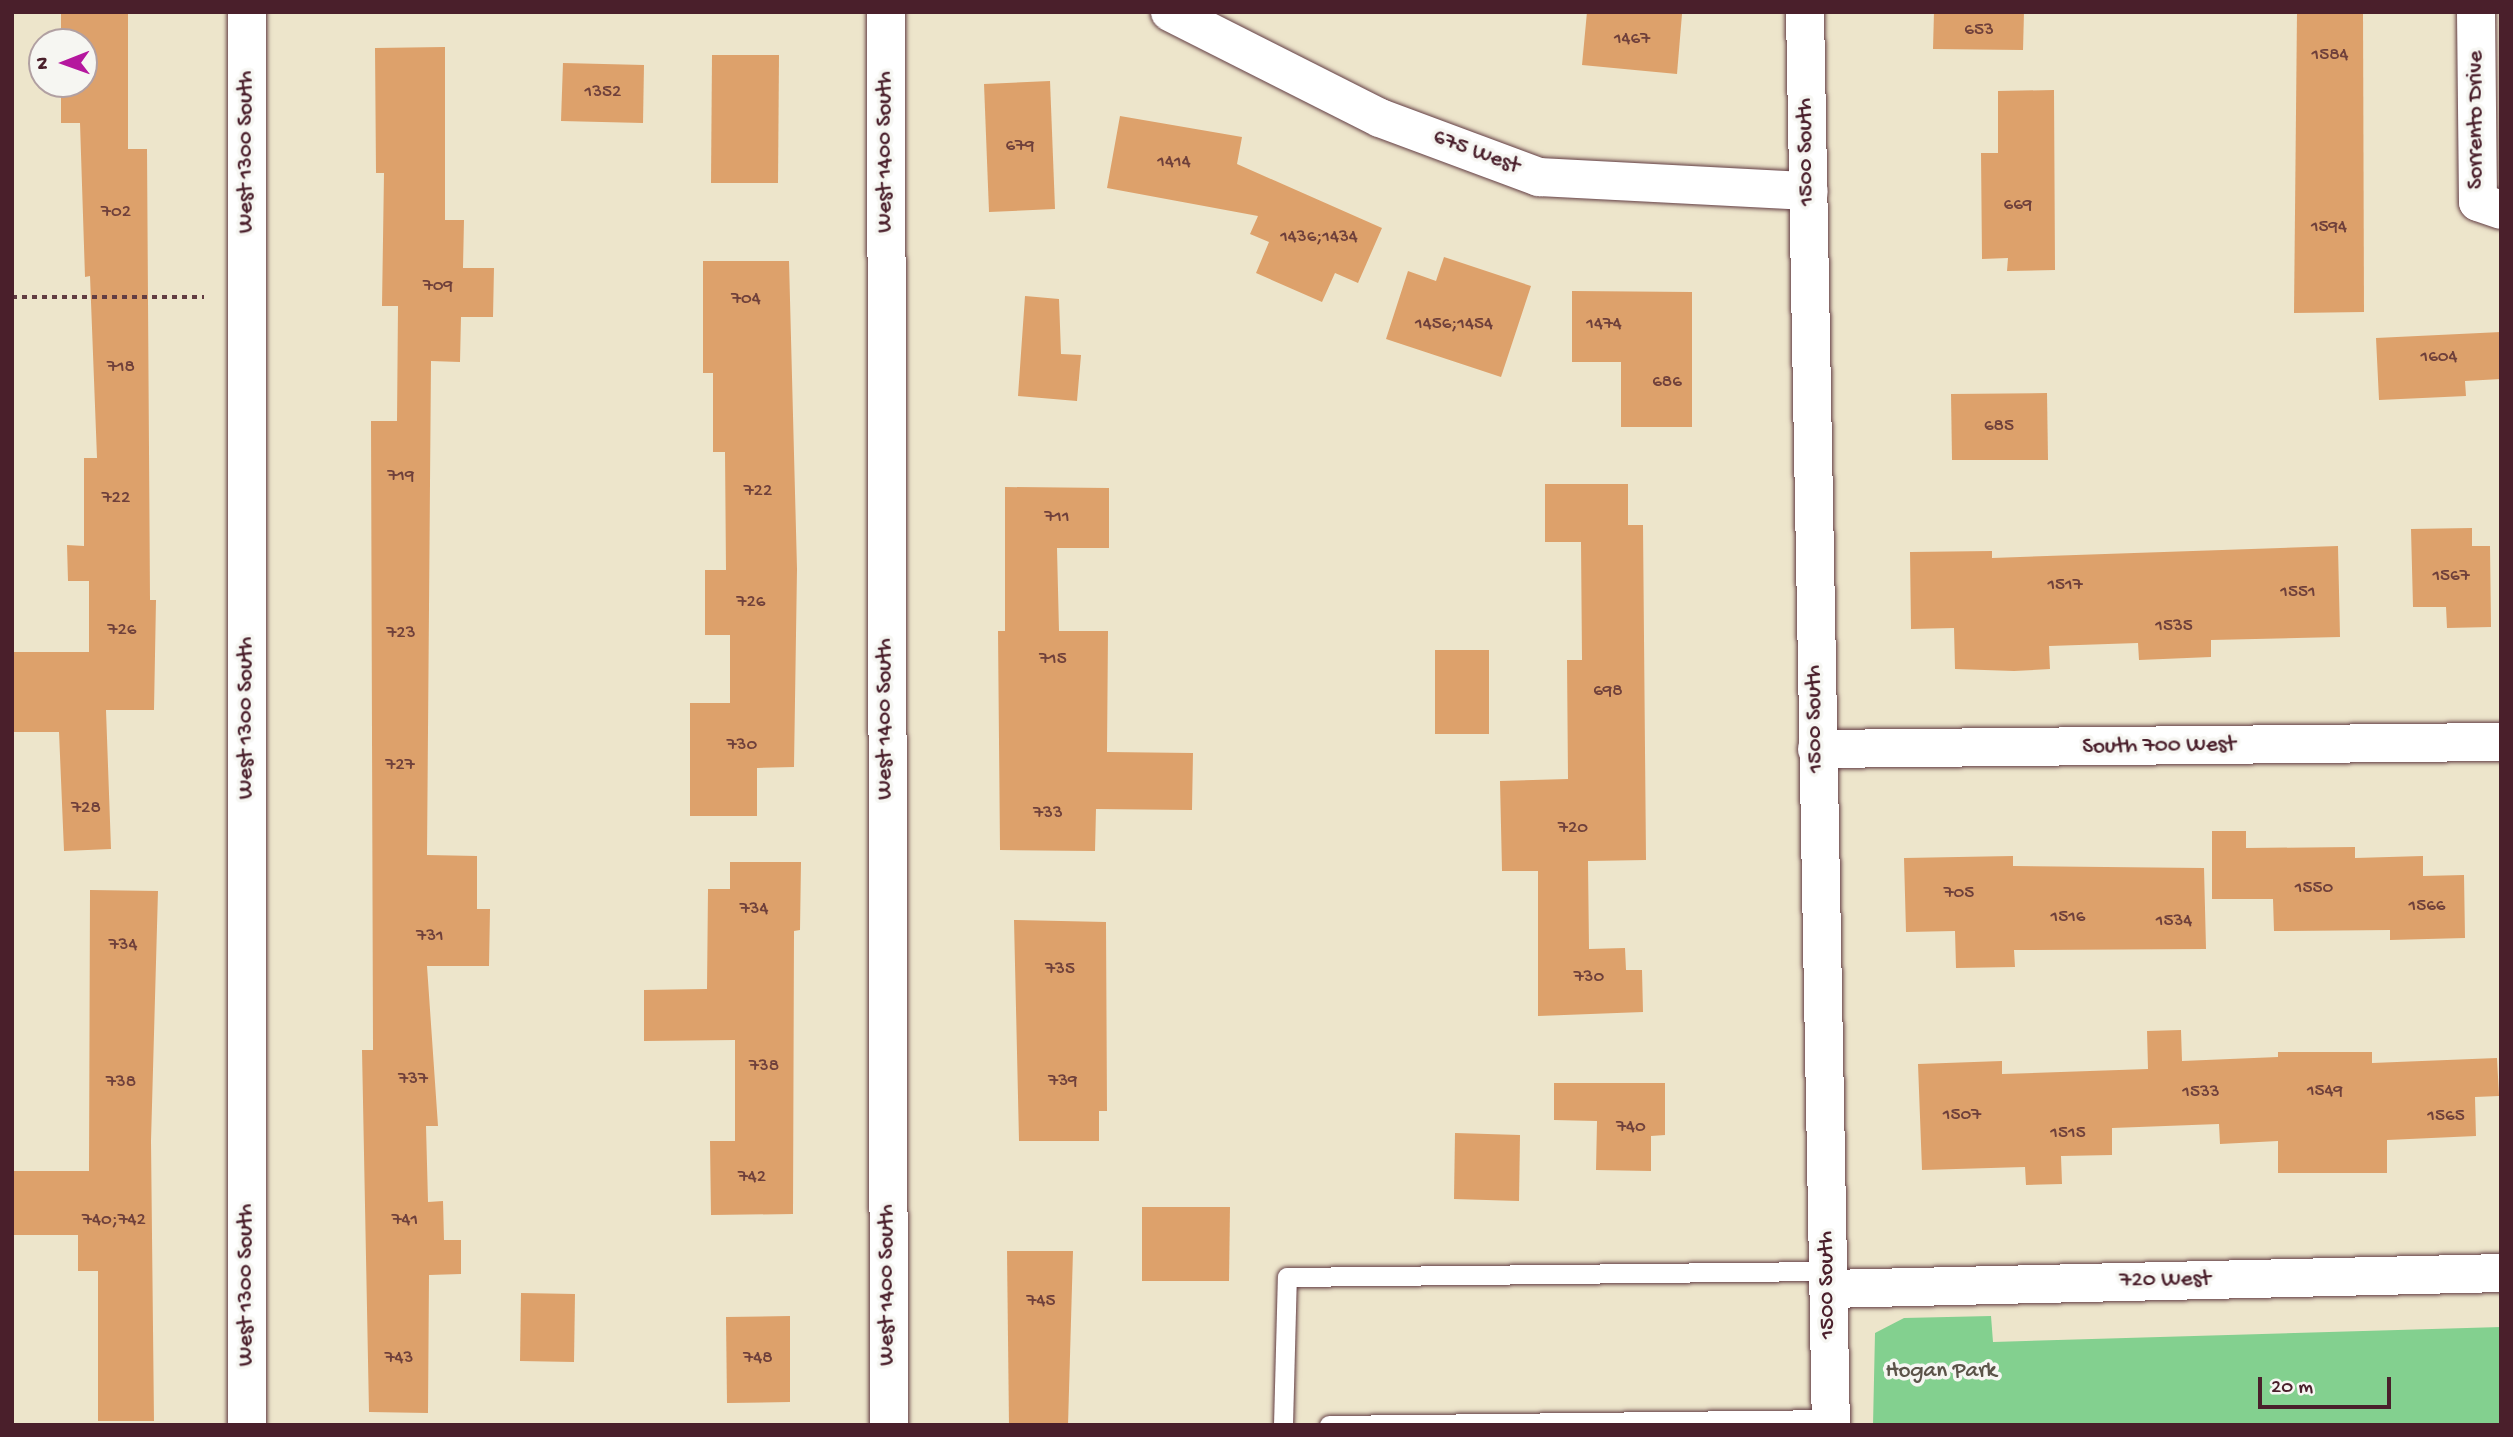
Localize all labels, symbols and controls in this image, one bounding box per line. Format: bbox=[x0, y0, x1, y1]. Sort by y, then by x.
house number: 653 bbox=[1964, 20, 1994, 42]
north arrow bbox=[28, 28, 98, 98]
house number: 1467 bbox=[1614, 29, 1650, 51]
house number: 1584 bbox=[2311, 45, 2349, 67]
street label: Sorrento Drive bbox=[2463, 51, 2491, 189]
text: N bbox=[32, 57, 55, 70]
street label: West 1300 South bbox=[233, 71, 261, 233]
street label: West 1400 South bbox=[872, 71, 900, 233]
house number: 1352 bbox=[585, 82, 621, 104]
street label: 1500 South bbox=[1792, 98, 1822, 206]
street label: 675 West bbox=[1429, 125, 1523, 181]
house number: 679 bbox=[1005, 136, 1035, 158]
house number: 1414 bbox=[1157, 152, 1191, 174]
house number: 669 bbox=[2004, 195, 2032, 217]
house number: 702 bbox=[101, 202, 131, 224]
house number: 1594 bbox=[2311, 217, 2347, 239]
house number: 1436;1434 bbox=[1280, 227, 1358, 249]
house number: 709 bbox=[423, 276, 453, 298]
house number: 704 bbox=[731, 289, 761, 311]
house number: 1456;1454 bbox=[1415, 314, 1493, 336]
house number: 1474 bbox=[1586, 314, 1622, 336]
house number: 1604 bbox=[2420, 347, 2458, 369]
house number: 718 bbox=[107, 357, 135, 379]
house number: 686 bbox=[1652, 372, 1682, 394]
house number: 685 bbox=[1984, 416, 2014, 438]
house number: 719 bbox=[387, 466, 415, 488]
house number: 722 bbox=[744, 481, 772, 503]
house number: 722 bbox=[102, 488, 130, 510]
house number: 711 bbox=[1044, 507, 1070, 529]
house number: 1567 bbox=[2432, 566, 2470, 588]
house number: 1517 bbox=[2047, 575, 2083, 597]
house number: 1551 bbox=[2280, 582, 2316, 604]
house number: 726 bbox=[737, 592, 765, 614]
house number: 1535 bbox=[2155, 616, 2193, 638]
house number: 726 bbox=[108, 620, 136, 642]
house number: 723 bbox=[386, 623, 416, 645]
street label: West 1300 South bbox=[233, 637, 261, 799]
street label: West 1400 South bbox=[872, 638, 900, 800]
house number: 715 bbox=[1039, 649, 1067, 671]
street label: 1500 South bbox=[1801, 665, 1831, 773]
house number: 698 bbox=[1593, 681, 1623, 703]
street label: South 700 West bbox=[2082, 732, 2236, 762]
house number: 730 bbox=[727, 735, 757, 757]
house number: 727 bbox=[385, 755, 415, 777]
house number: 728 bbox=[71, 798, 101, 820]
house number: 733 bbox=[1033, 803, 1063, 825]
house number: 720 bbox=[1558, 818, 1588, 840]
house number: 1550 bbox=[2295, 878, 2333, 900]
house number: 705 bbox=[1944, 883, 1974, 905]
house number: 1566 bbox=[2409, 896, 2445, 918]
house number: 734 bbox=[740, 899, 768, 921]
house number: 1516 bbox=[2051, 907, 2085, 929]
house number: 1534 bbox=[2156, 911, 2192, 933]
house number: 731 bbox=[416, 926, 444, 948]
house number: 734 bbox=[109, 935, 137, 957]
house number: 735 bbox=[1045, 959, 1075, 981]
house number: 730 bbox=[1574, 967, 1604, 989]
house number: 738 bbox=[749, 1056, 779, 1078]
house number: 737 bbox=[398, 1069, 428, 1091]
house number: 739 bbox=[1048, 1071, 1078, 1093]
house number: 738 bbox=[106, 1072, 136, 1094]
house number: 1549 bbox=[2307, 1081, 2343, 1103]
house number: 1533 bbox=[2182, 1082, 2220, 1104]
house number: 1507 bbox=[1943, 1105, 1981, 1127]
house number: 1565 bbox=[2427, 1106, 2465, 1128]
house number: 740 bbox=[1616, 1117, 1646, 1139]
house number: 1515 bbox=[2050, 1123, 2086, 1145]
house number: 742 bbox=[738, 1167, 766, 1189]
street label: West 1300 South bbox=[233, 1204, 261, 1366]
street label: West 1400 South bbox=[874, 1204, 902, 1366]
house number: 740;742 bbox=[82, 1210, 146, 1232]
house number: 741 bbox=[392, 1210, 418, 1232]
street label: 1500 South bbox=[1813, 1231, 1843, 1339]
street label: 720 West bbox=[2119, 1266, 2211, 1296]
house number: 745 bbox=[1027, 1291, 1055, 1313]
house number: 743 bbox=[385, 1348, 413, 1370]
house number: 748 bbox=[743, 1348, 773, 1370]
park label: Hogan Park bbox=[1885, 1358, 1997, 1386]
scale bar bbox=[2261, 1364, 2394, 1408]
text: 20 m bbox=[2271, 1376, 2313, 1401]

